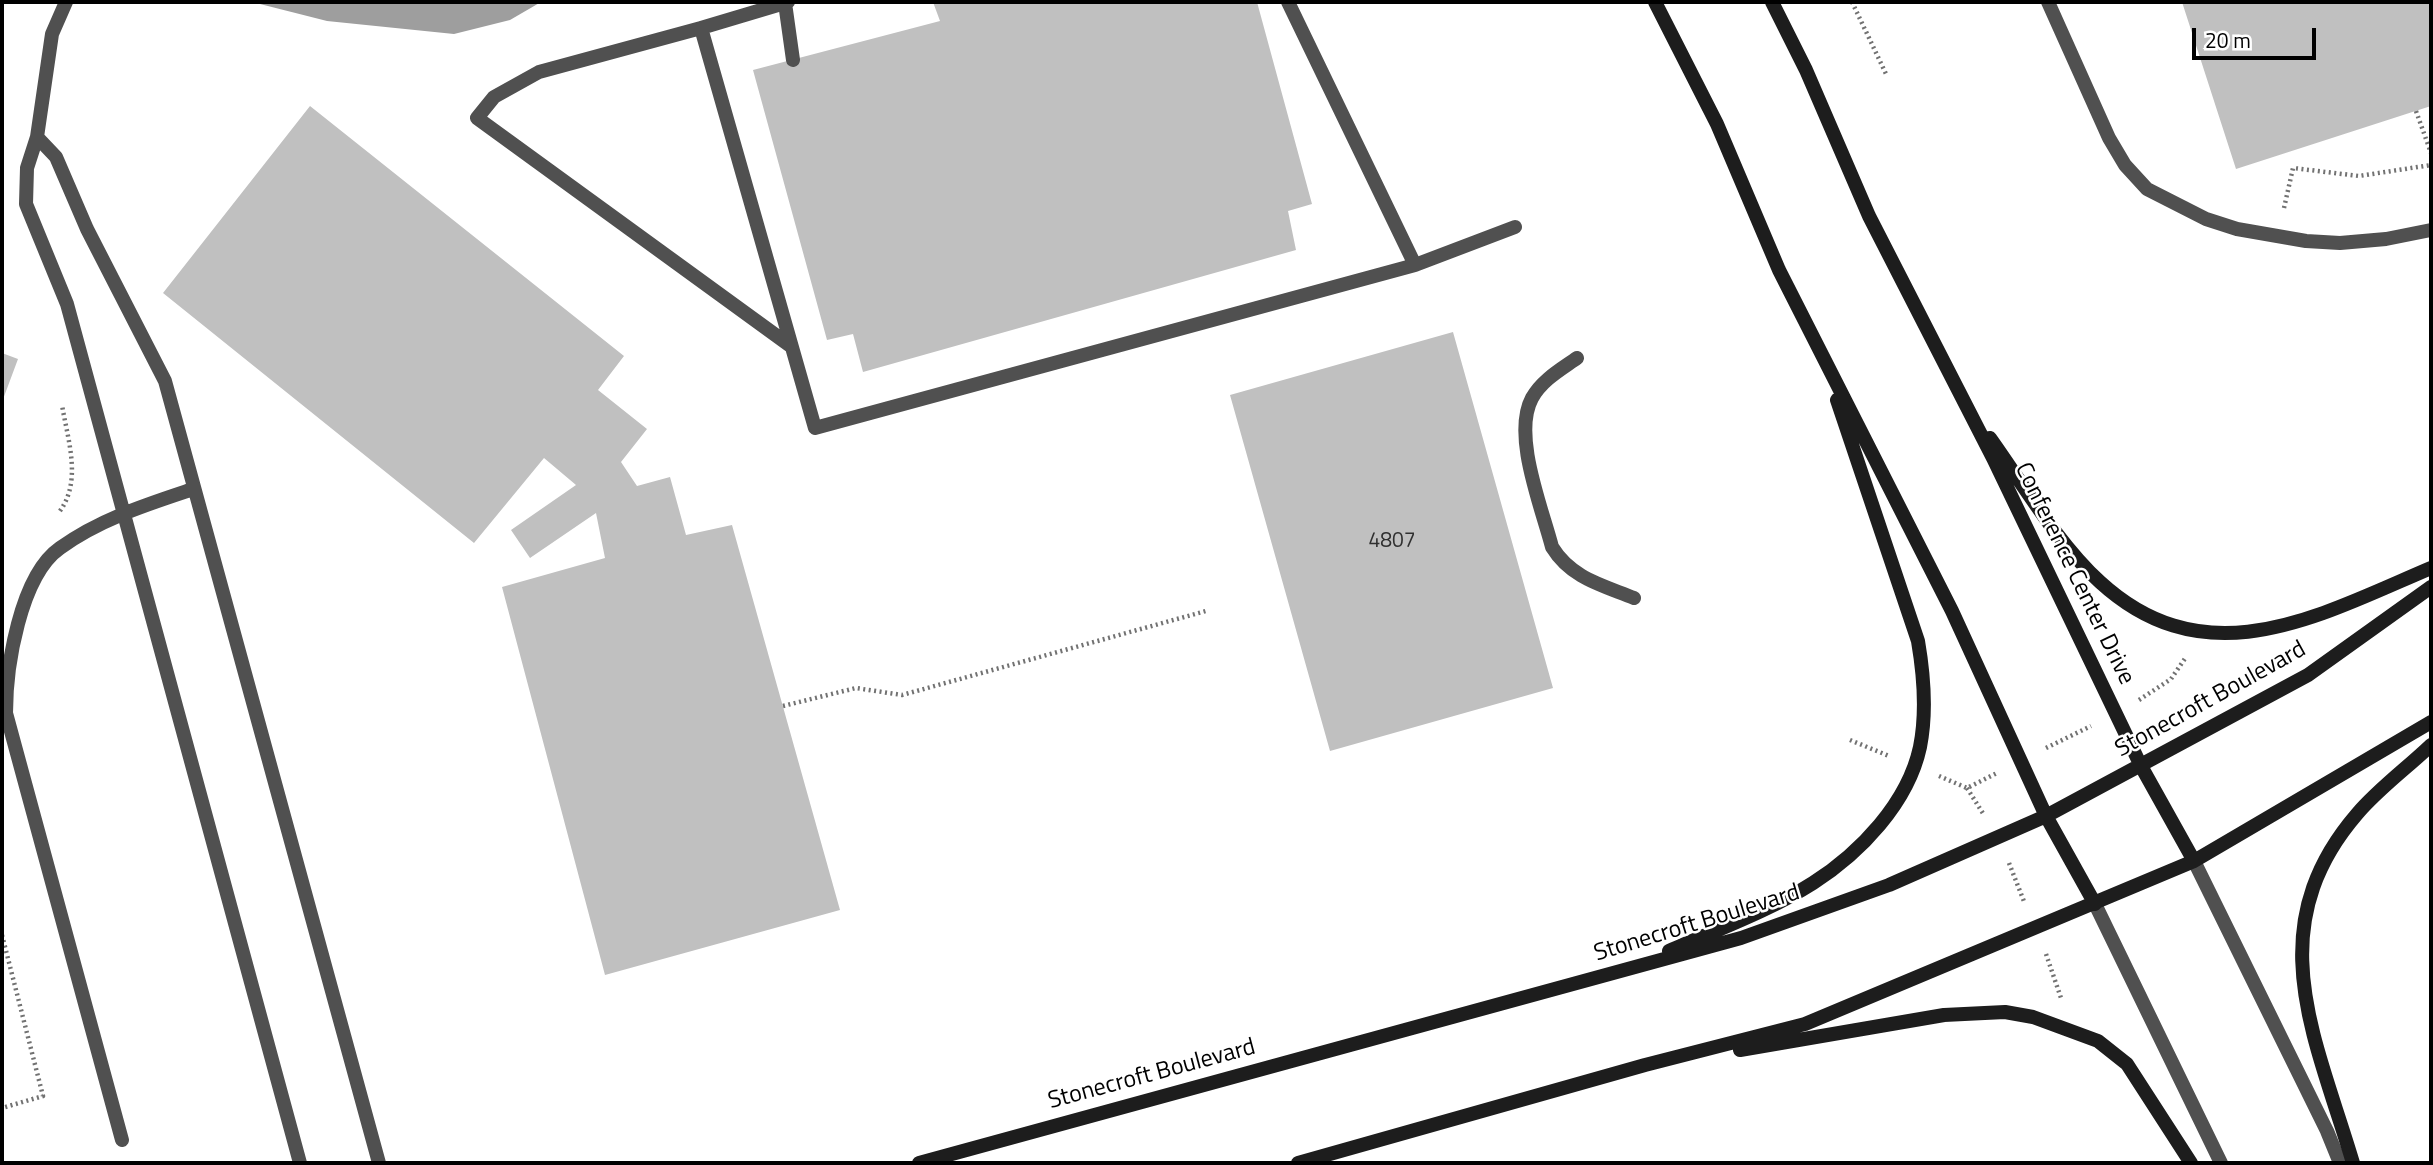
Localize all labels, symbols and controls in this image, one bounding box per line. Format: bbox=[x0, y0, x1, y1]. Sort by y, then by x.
scale bar bbox=[2195, 14, 2319, 58]
text: 20 m bbox=[2205, 24, 2251, 56]
street label: Conference Center Drive bbox=[2008, 458, 2140, 690]
house number: 4807 bbox=[1368, 529, 1416, 555]
street label: Stonecroft Boulevard bbox=[2111, 636, 2311, 764]
street label: Stonecroft Boulevard bbox=[1591, 879, 1803, 969]
street label: Stonecroft Boulevard bbox=[1045, 1033, 1259, 1117]

